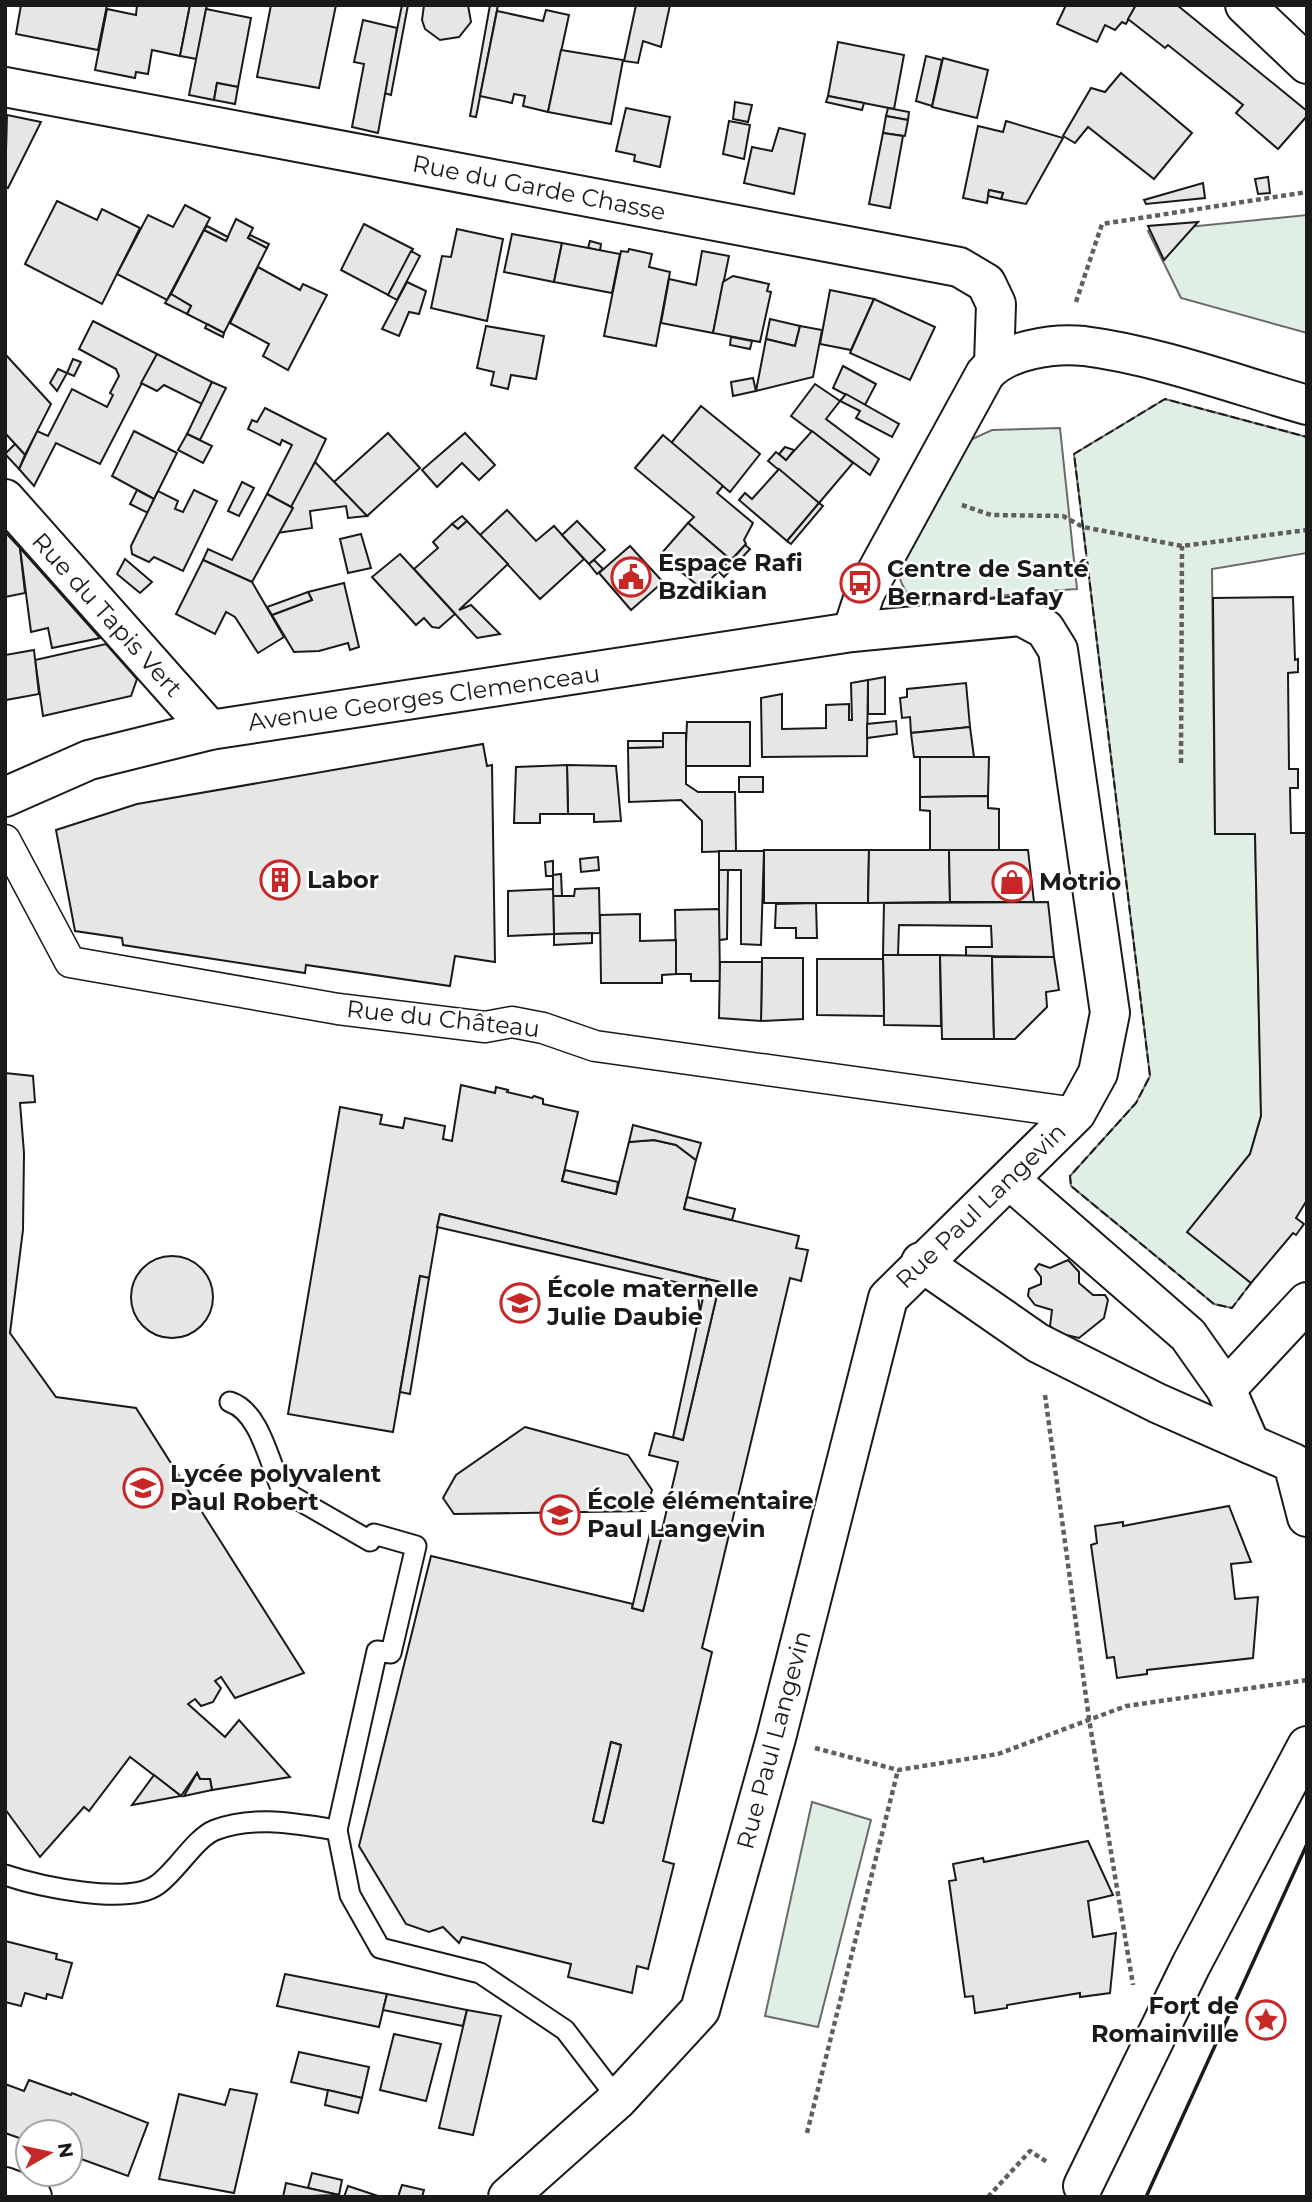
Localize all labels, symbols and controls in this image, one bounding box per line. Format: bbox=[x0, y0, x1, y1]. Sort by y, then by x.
street label: Rue du Garde Chasse bbox=[410, 149, 668, 226]
street label: Rue du Tapis Vert bbox=[26, 527, 189, 703]
place label: Espace Rafi Bzdikian bbox=[658, 548, 803, 605]
place label: Centre de Santé Bernard Lafay bbox=[887, 554, 1089, 611]
public building icon: Espace Rafi Bzdikian bbox=[610, 556, 652, 598]
bus stop icon: Centre de Santé Bernard Lafay bbox=[839, 562, 881, 604]
street label: Avenue Georges Clemenceau bbox=[246, 658, 602, 737]
building icon: Labor bbox=[259, 859, 301, 901]
shop icon: Motrio bbox=[991, 861, 1033, 903]
place label: Labor bbox=[307, 865, 379, 894]
place label: Motrio bbox=[1039, 867, 1121, 896]
street label: Rue du Château bbox=[345, 994, 541, 1043]
street label: Rue Paul Langevin bbox=[890, 1117, 1072, 1294]
place label: École maternelle Julie Daubie bbox=[546, 1274, 759, 1331]
school or university icon: École maternelle Julie Daubie bbox=[499, 1282, 541, 1324]
place label: Lycée polyvalent Paul Robert bbox=[170, 1459, 382, 1516]
school or university icon: Lycée polyvalent Paul Robert bbox=[122, 1467, 164, 1509]
place label: École élémentaire Paul Langevin bbox=[587, 1486, 814, 1543]
school or university icon: École élémentaire Paul Langevin bbox=[539, 1494, 581, 1536]
street label: Rue Paul Langevin bbox=[730, 1627, 817, 1852]
place label: Fort de Romainville bbox=[1091, 1991, 1239, 2048]
place icon: Fort de Romainville bbox=[1245, 1999, 1287, 2041]
north arrow bbox=[14, 2118, 84, 2188]
text: N bbox=[53, 2141, 78, 2160]

